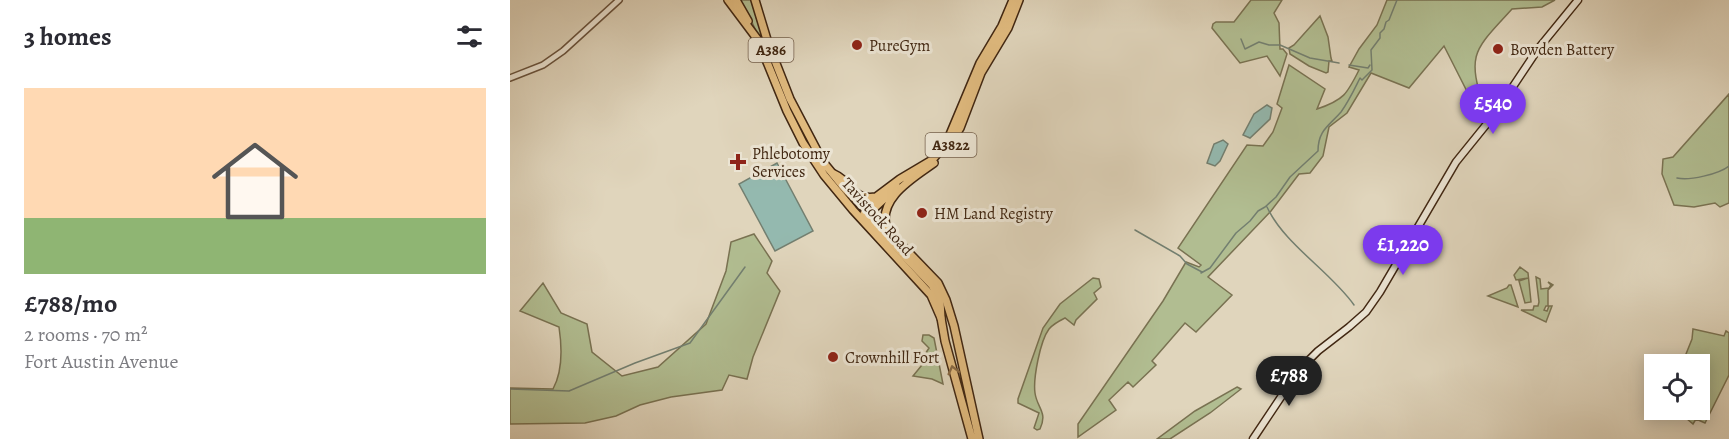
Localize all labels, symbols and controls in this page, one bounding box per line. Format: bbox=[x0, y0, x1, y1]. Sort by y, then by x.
text: 3 homes bbox=[24, 19, 112, 54]
icon: filters bbox=[453, 20, 486, 53]
place label: PureGym bbox=[869, 35, 930, 57]
road number: A386 bbox=[748, 38, 794, 62]
marker: PureGym bbox=[850, 38, 864, 52]
place label: Bowden Battery bbox=[1510, 39, 1615, 61]
marker: Bowden Battery bbox=[1491, 42, 1505, 56]
pin: £540 bbox=[1457, 84, 1529, 135]
text: £540 bbox=[1474, 90, 1512, 117]
icon: home bbox=[201, 127, 309, 235]
road number: A3822 bbox=[926, 133, 976, 157]
place label: Phlebotomy Services bbox=[752, 143, 831, 183]
marker: Phlebotomy Services bbox=[729, 153, 747, 171]
street label: Tavistock Road bbox=[836, 173, 918, 261]
place label: HM Land Registry bbox=[934, 203, 1054, 225]
marker: HM Land Registry bbox=[915, 206, 929, 220]
pin: £1,220 bbox=[1354, 225, 1452, 276]
text: £1,220 bbox=[1377, 231, 1429, 258]
text: £788/mo bbox=[24, 286, 117, 321]
text: 2 rooms · 70 m² bbox=[24, 321, 148, 348]
place label: Crownhill Fort bbox=[845, 347, 939, 369]
text: Fort Austin Avenue bbox=[24, 348, 178, 375]
marker: Crownhill Fort bbox=[826, 350, 840, 364]
map controls bbox=[1644, 354, 1710, 420]
button: locate bbox=[1644, 354, 1710, 420]
pin: £788 bbox=[1253, 356, 1325, 407]
text: £788 bbox=[1270, 362, 1308, 389]
one-way arrow bbox=[948, 366, 961, 376]

